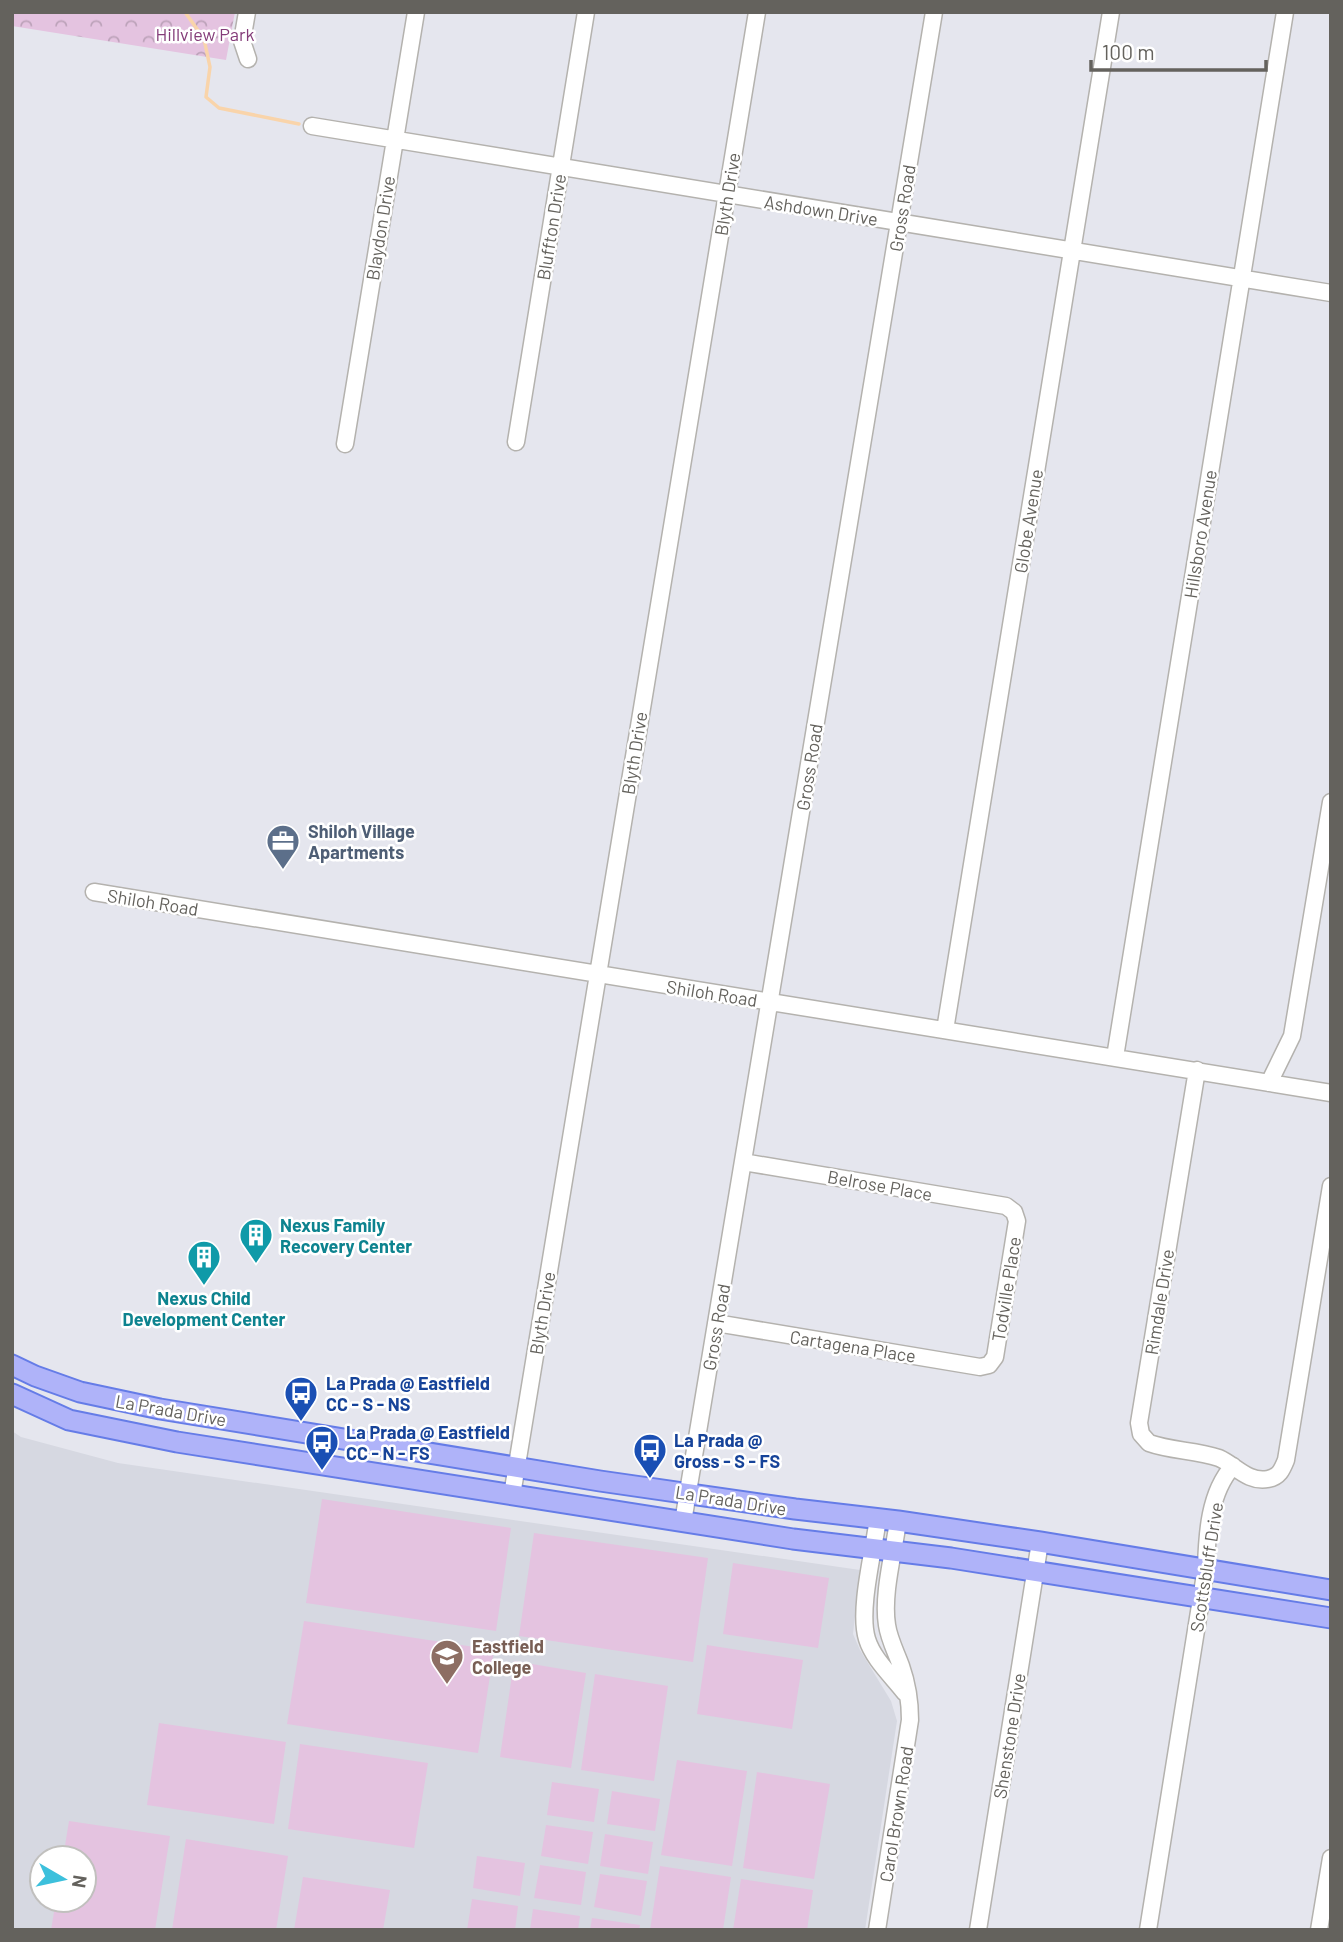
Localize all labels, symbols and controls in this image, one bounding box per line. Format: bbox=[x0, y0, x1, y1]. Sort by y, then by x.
park label: Hillview Park bbox=[155, 23, 255, 45]
scale bar bbox=[1091, 28, 1266, 72]
text: 100 m bbox=[1102, 39, 1155, 64]
street label: Blyth Drive bbox=[710, 151, 744, 237]
street label: Gross Road bbox=[884, 163, 920, 253]
street label: Bluffton Drive bbox=[532, 172, 570, 282]
street label: Blaydon Drive bbox=[361, 174, 399, 282]
street label: Ashdown Drive bbox=[763, 190, 879, 230]
street label: Globe Avenue bbox=[1009, 467, 1047, 575]
street label: Hillsboro Avenue bbox=[1179, 468, 1221, 600]
street label: Blyth Drive bbox=[617, 710, 651, 796]
street label: Gross Road bbox=[791, 722, 827, 812]
place label: Shiloh Village Apartments bbox=[308, 820, 415, 863]
office icon: Shiloh Village Apartments bbox=[264, 822, 302, 871]
street label: Shiloh Road bbox=[106, 884, 200, 920]
street label: Shiloh Road bbox=[665, 975, 759, 1011]
street label: Belrose Place bbox=[826, 1165, 934, 1205]
place label: Nexus Family Recovery Center bbox=[280, 1214, 412, 1257]
building icon: Nexus Family Recovery Center bbox=[237, 1216, 275, 1265]
street label: Todville Place bbox=[987, 1235, 1025, 1343]
building icon: Nexus Child Development Center bbox=[185, 1238, 223, 1287]
street label: Rimdale Drive bbox=[1140, 1248, 1178, 1356]
street label: Blyth Drive bbox=[525, 1270, 559, 1356]
street label: Gross Road bbox=[698, 1282, 734, 1372]
place label: Nexus Child Development Center bbox=[123, 1287, 286, 1330]
street label: Cartagena Place bbox=[788, 1325, 918, 1367]
place label: La Prada @ Eastfield CC - S - NS bbox=[326, 1372, 490, 1415]
bus stop icon: La Prada @ Eastfield CC - S - NS bbox=[282, 1374, 320, 1423]
street label: La Prada Drive bbox=[114, 1389, 228, 1431]
place label: La Prada @ Eastfield CC - N - FS bbox=[346, 1421, 510, 1464]
bus stop icon: La Prada @ Eastfield CC - N - FS bbox=[303, 1423, 341, 1472]
place label: La Prada @ Gross - S - FS bbox=[674, 1429, 781, 1472]
bus stop icon: La Prada @ Gross - S - FS bbox=[631, 1431, 669, 1480]
street label: La Prada Drive bbox=[674, 1480, 788, 1520]
street label: Scottsbluff Drive bbox=[1185, 1500, 1227, 1634]
place label: Eastfield College bbox=[472, 1635, 544, 1678]
school or university icon: Eastfield College bbox=[428, 1637, 466, 1686]
street label: Shenstone Drive bbox=[988, 1672, 1030, 1800]
street label: Carol Brown Road bbox=[874, 1744, 918, 1884]
north arrow bbox=[28, 1844, 98, 1914]
text: N bbox=[68, 1874, 93, 1890]

